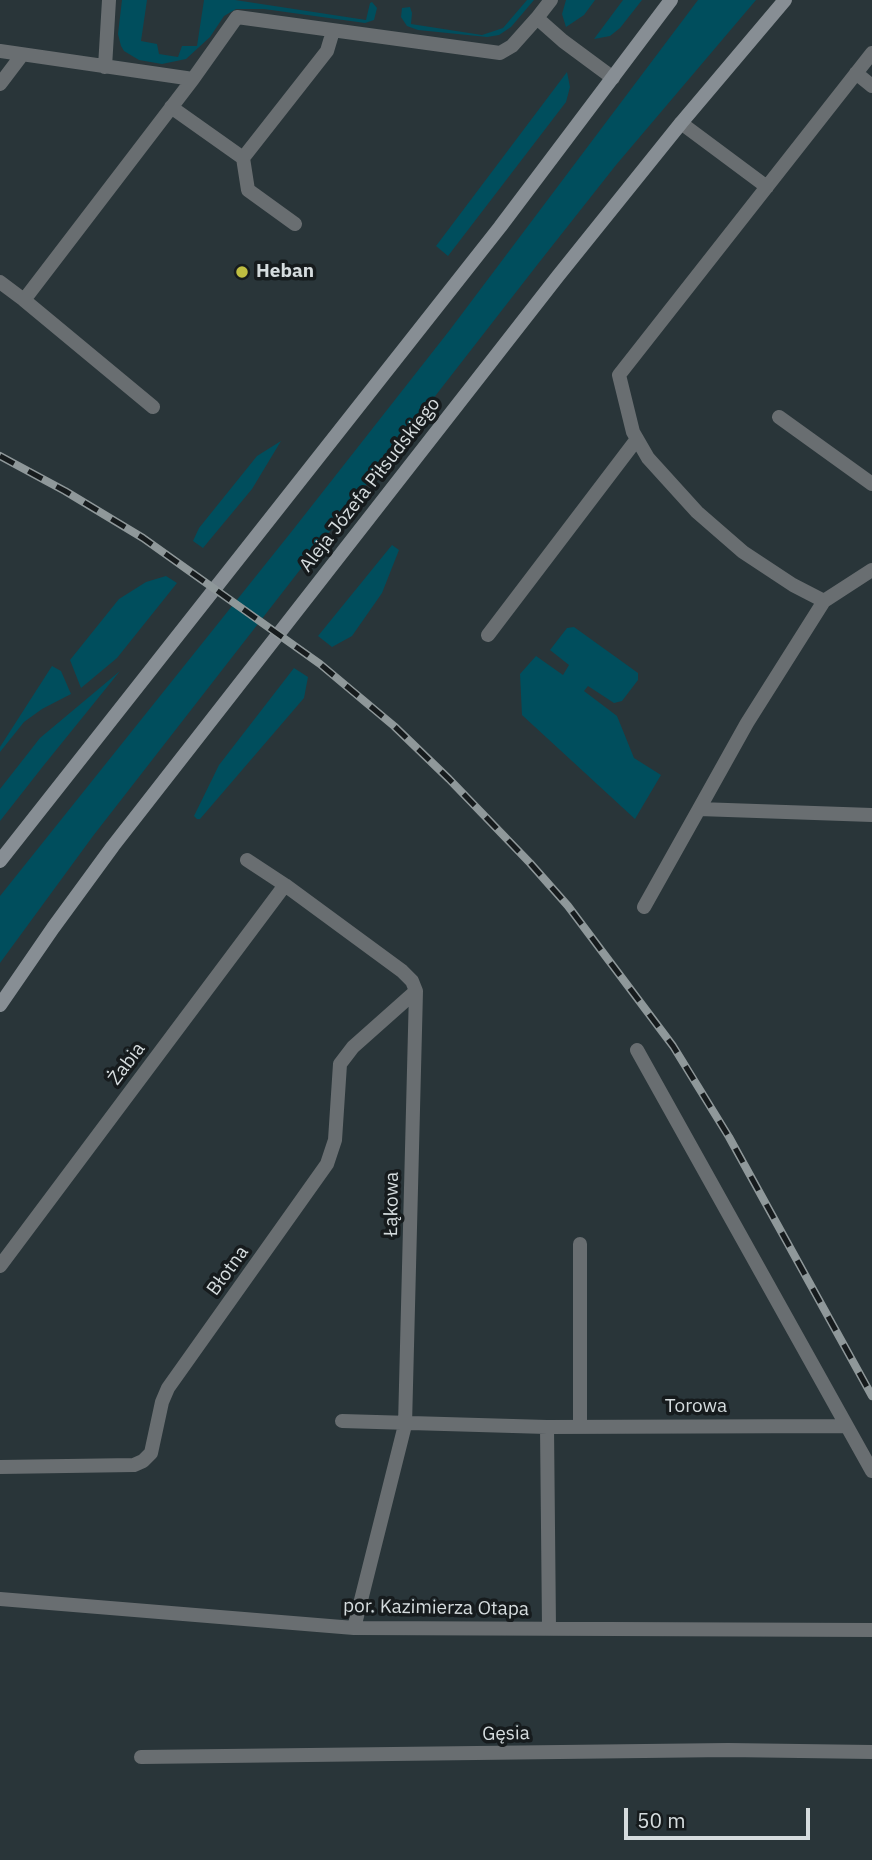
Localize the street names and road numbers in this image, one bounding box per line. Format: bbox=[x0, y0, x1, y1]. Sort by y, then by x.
street label: Aleja Józefa Piłsudskiego bbox=[295, 393, 445, 577]
street label: Żabia bbox=[104, 1038, 150, 1090]
street label: Łąkowa bbox=[380, 1172, 404, 1236]
street label: Błotna bbox=[202, 1242, 254, 1300]
street label: Torowa bbox=[665, 1396, 727, 1418]
street label: por. Kazimierza Otapa bbox=[343, 1595, 529, 1621]
street label: Gęsia bbox=[482, 1722, 530, 1746]

